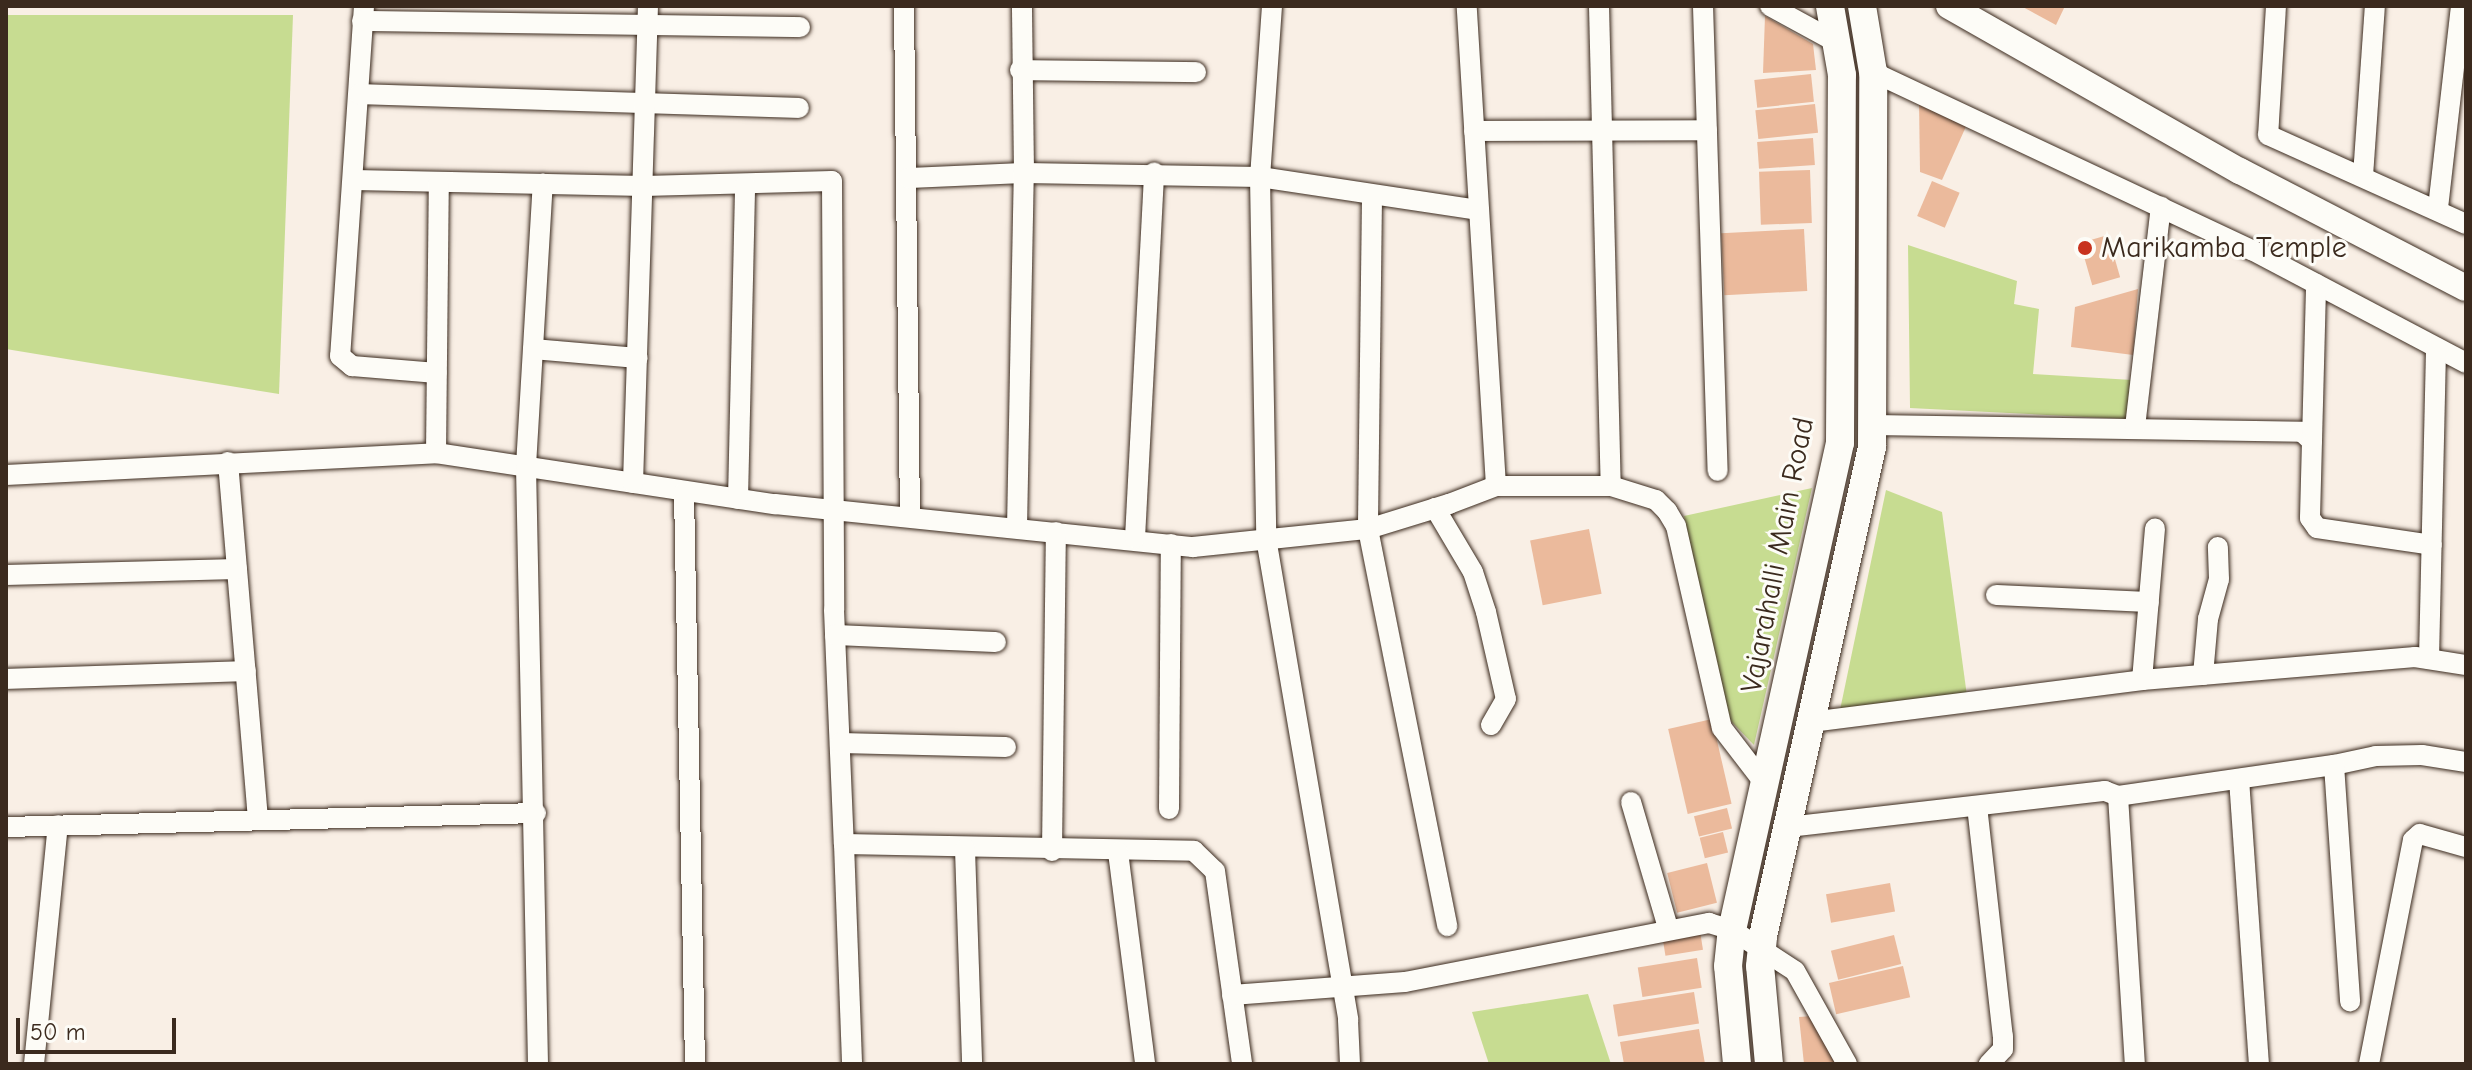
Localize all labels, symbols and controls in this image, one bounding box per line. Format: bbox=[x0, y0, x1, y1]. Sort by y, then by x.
place label: Marikamba Temple bbox=[2101, 230, 2347, 266]
marker: Marikamba Temple bbox=[2076, 239, 2094, 257]
street label: Vajarahalli Main Road bbox=[1734, 414, 1822, 696]
scale bar bbox=[20, 1002, 180, 1052]
text: 50 m bbox=[30, 1018, 86, 1046]

